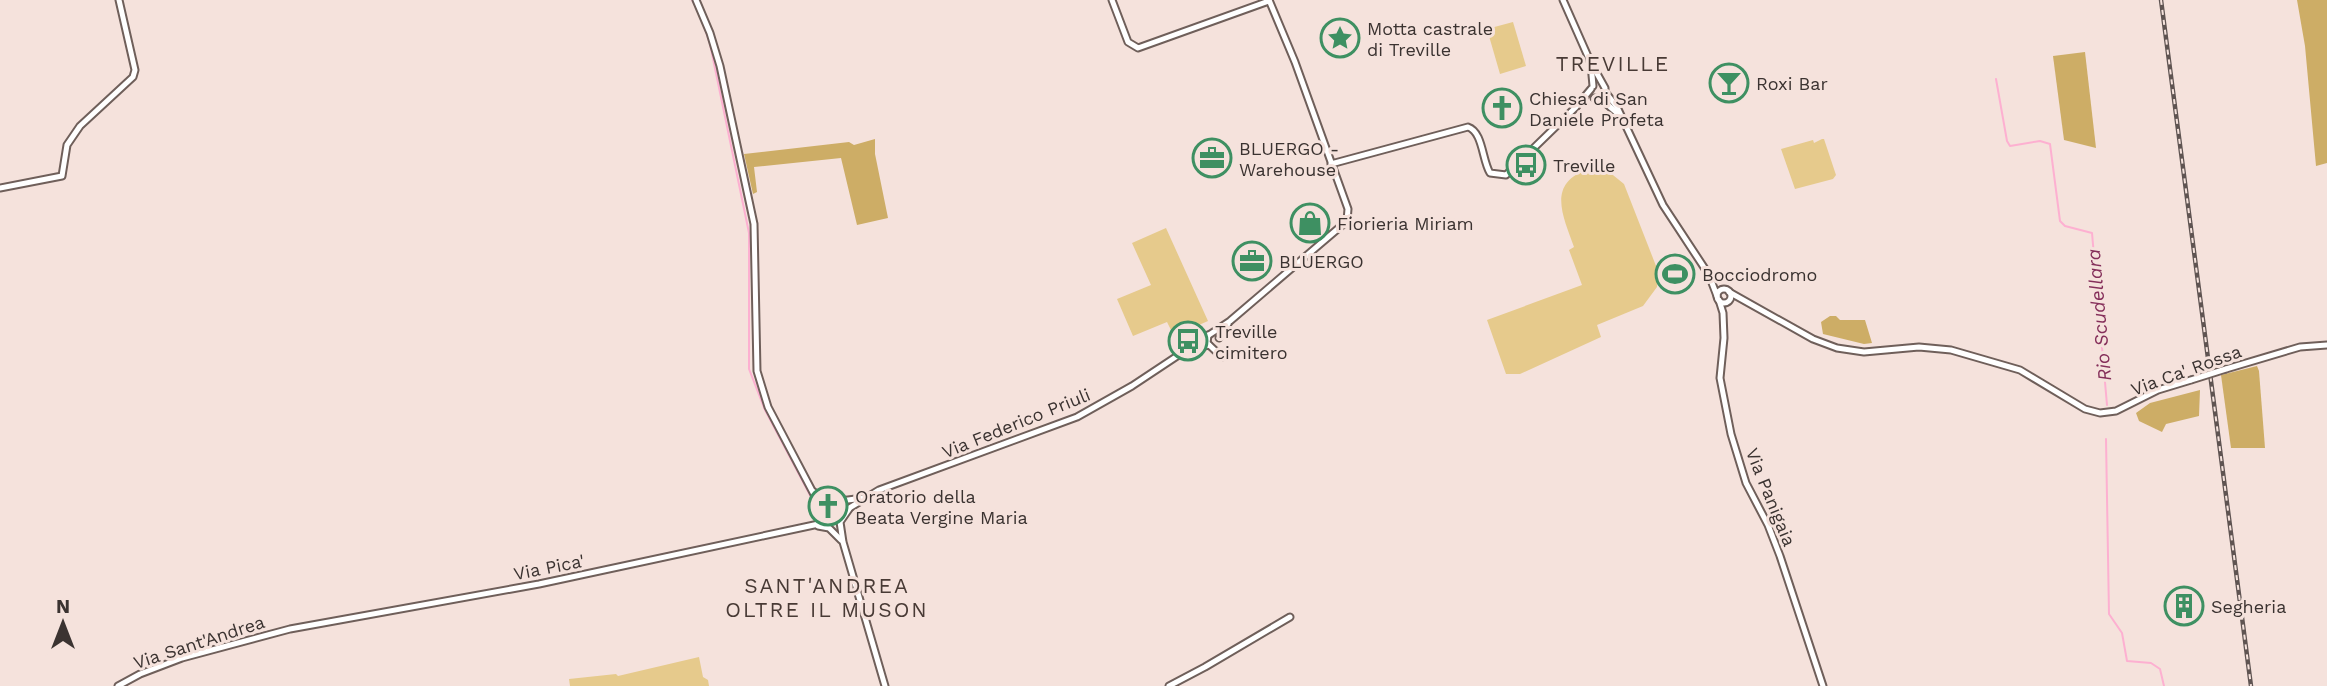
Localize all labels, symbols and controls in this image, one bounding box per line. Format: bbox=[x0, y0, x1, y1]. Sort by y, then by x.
place icon: Motta castrale di Treville bbox=[1319, 17, 1361, 59]
place label: Motta castrale di Treville bbox=[1367, 18, 1493, 60]
district label: TREVILLE bbox=[1556, 51, 1670, 76]
bar icon: Roxi Bar bbox=[1708, 62, 1750, 104]
place label: Roxi Bar bbox=[1756, 73, 1828, 94]
church icon: Chiesa di San Daniele Profeta bbox=[1481, 87, 1523, 129]
place label: Chiesa di San Daniele Profeta bbox=[1529, 88, 1664, 130]
office icon: BLUERGO - Warehouse bbox=[1191, 137, 1233, 179]
place label: BLUERGO - Warehouse bbox=[1239, 138, 1339, 180]
bus stop icon: Treville bbox=[1505, 144, 1547, 186]
place label: Treville bbox=[1553, 155, 1615, 176]
shop icon: Fiorieria Miriam bbox=[1289, 202, 1331, 244]
place label: Fiorieria Miriam bbox=[1337, 213, 1474, 234]
office icon: BLUERGO bbox=[1231, 240, 1273, 282]
water label: Rio Scudellara bbox=[2082, 248, 2116, 382]
place label: BLUERGO bbox=[1279, 251, 1364, 272]
sports icon: Bocciodromo bbox=[1654, 253, 1696, 295]
place label: Bocciodromo bbox=[1702, 264, 1817, 285]
bus stop icon: Treville cimitero bbox=[1167, 320, 1209, 362]
place label: Treville cimitero bbox=[1215, 321, 1288, 363]
street label: Via Ca' Rossa bbox=[2128, 340, 2244, 400]
street label: Via Federico Priuli bbox=[939, 384, 1093, 462]
street label: Via Panigaia bbox=[1742, 445, 1800, 549]
church icon: Oratorio della Beata Vergine Maria bbox=[807, 485, 849, 527]
place label: Oratorio della Beata Vergine Maria bbox=[855, 486, 1028, 528]
street label: Via Pica' bbox=[512, 550, 586, 584]
district label: SANT'ANDREA OLTRE IL MUSON bbox=[725, 573, 929, 622]
building icon: Segheria bbox=[2163, 585, 2205, 627]
north arrow bbox=[28, 588, 98, 658]
text: N bbox=[56, 595, 70, 618]
place label: Segheria bbox=[2211, 596, 2286, 617]
street label: Via Sant'Andrea bbox=[131, 611, 267, 673]

